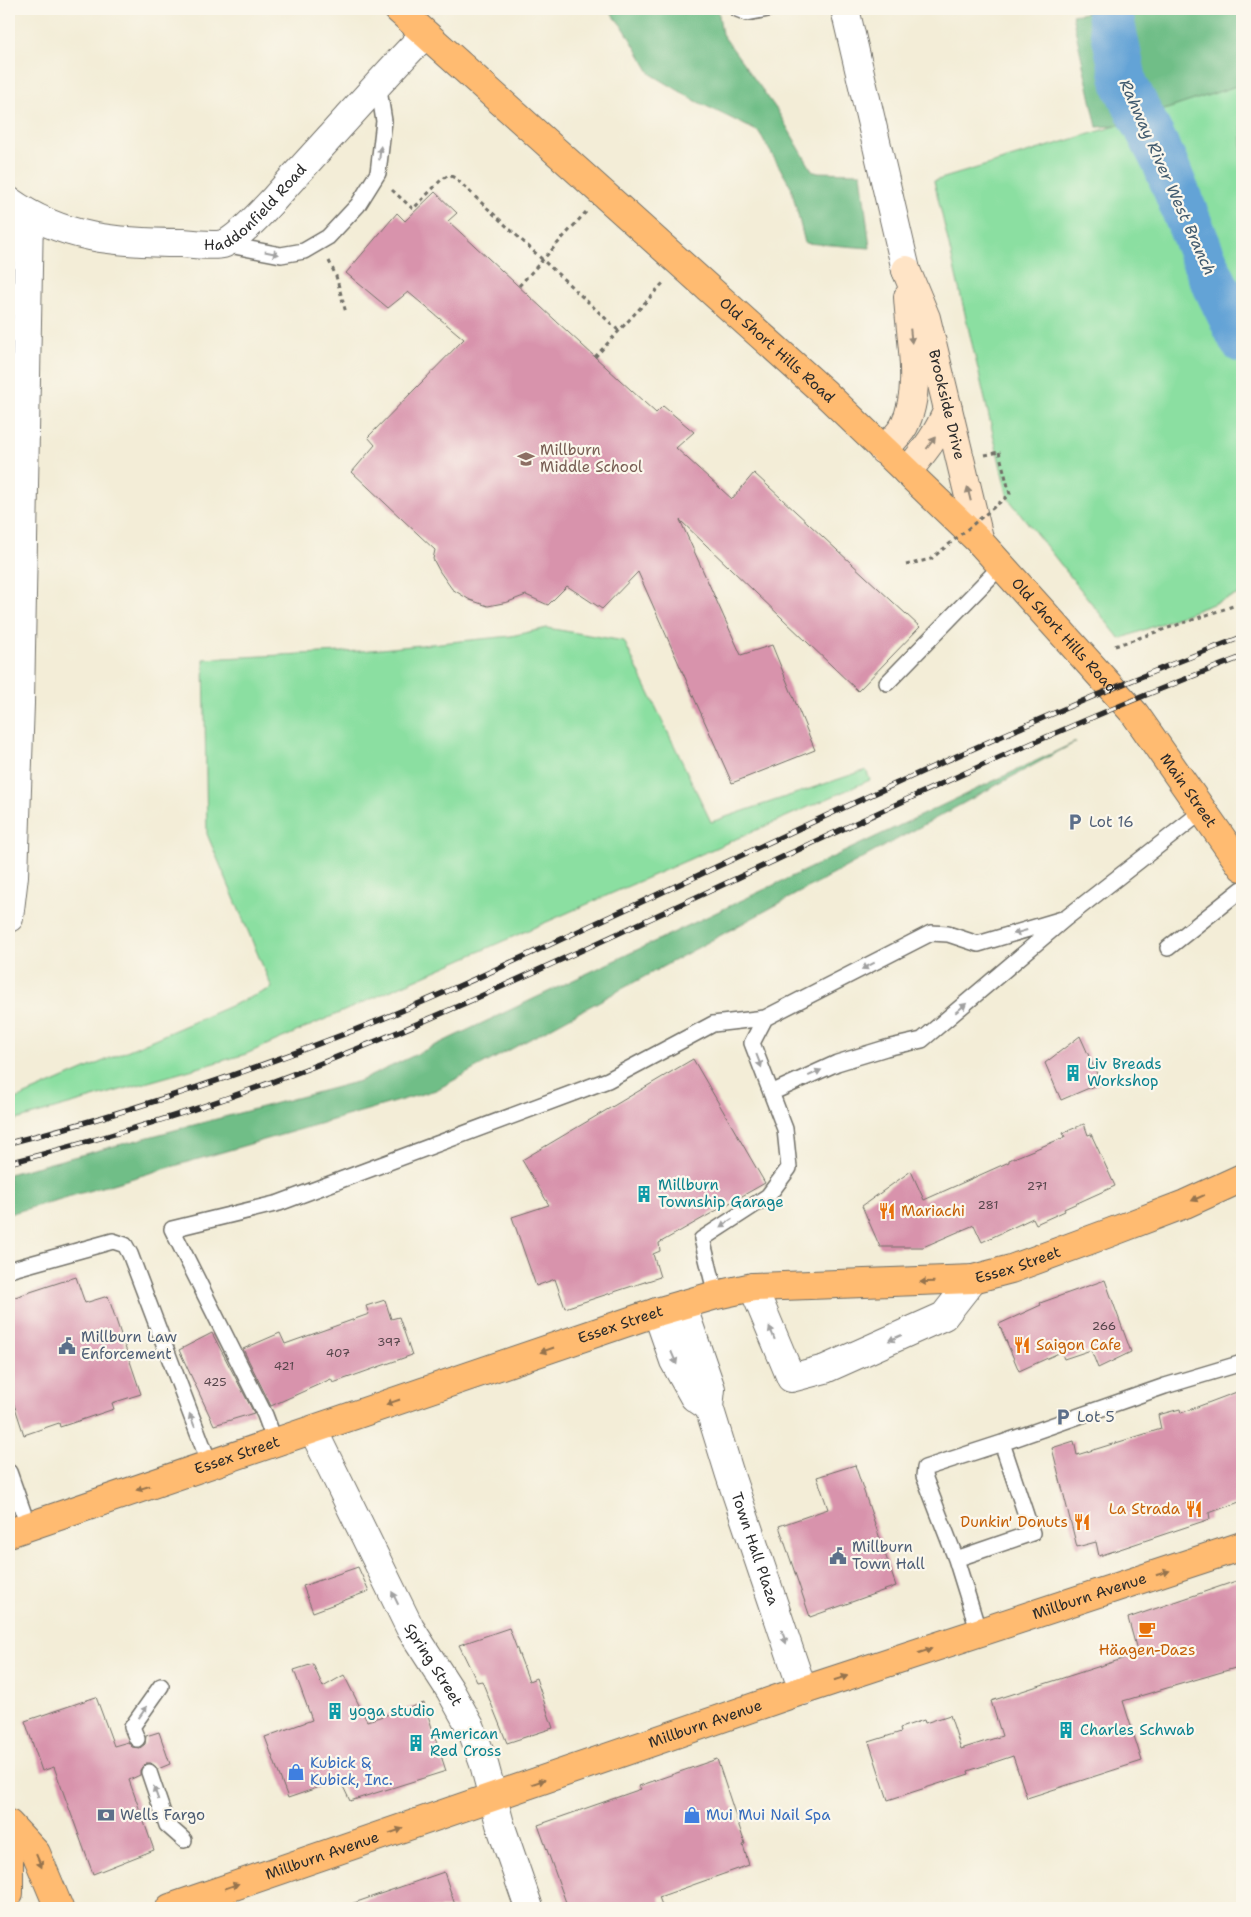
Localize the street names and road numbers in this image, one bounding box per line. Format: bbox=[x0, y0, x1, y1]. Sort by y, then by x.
street label: Haddonfield Road bbox=[204, 159, 311, 255]
street label: Old Short Hills Road bbox=[715, 293, 840, 408]
street label: Brookside Drive bbox=[924, 347, 970, 462]
street label: Old Short Hills Road bbox=[1007, 573, 1122, 698]
street label: Main Street bbox=[1156, 749, 1221, 831]
street label: Essex Street bbox=[973, 1242, 1063, 1288]
street label: Essex Street bbox=[575, 1301, 665, 1348]
street label: Essex Street bbox=[192, 1431, 282, 1479]
street label: Town Hall Plaza bbox=[727, 1489, 784, 1609]
street label: Millburn Avenue bbox=[1030, 1568, 1149, 1624]
street label: Spring Street bbox=[400, 1619, 467, 1710]
street label: Millburn Avenue bbox=[646, 1695, 765, 1753]
street label: Millburn Avenue bbox=[263, 1827, 382, 1884]

